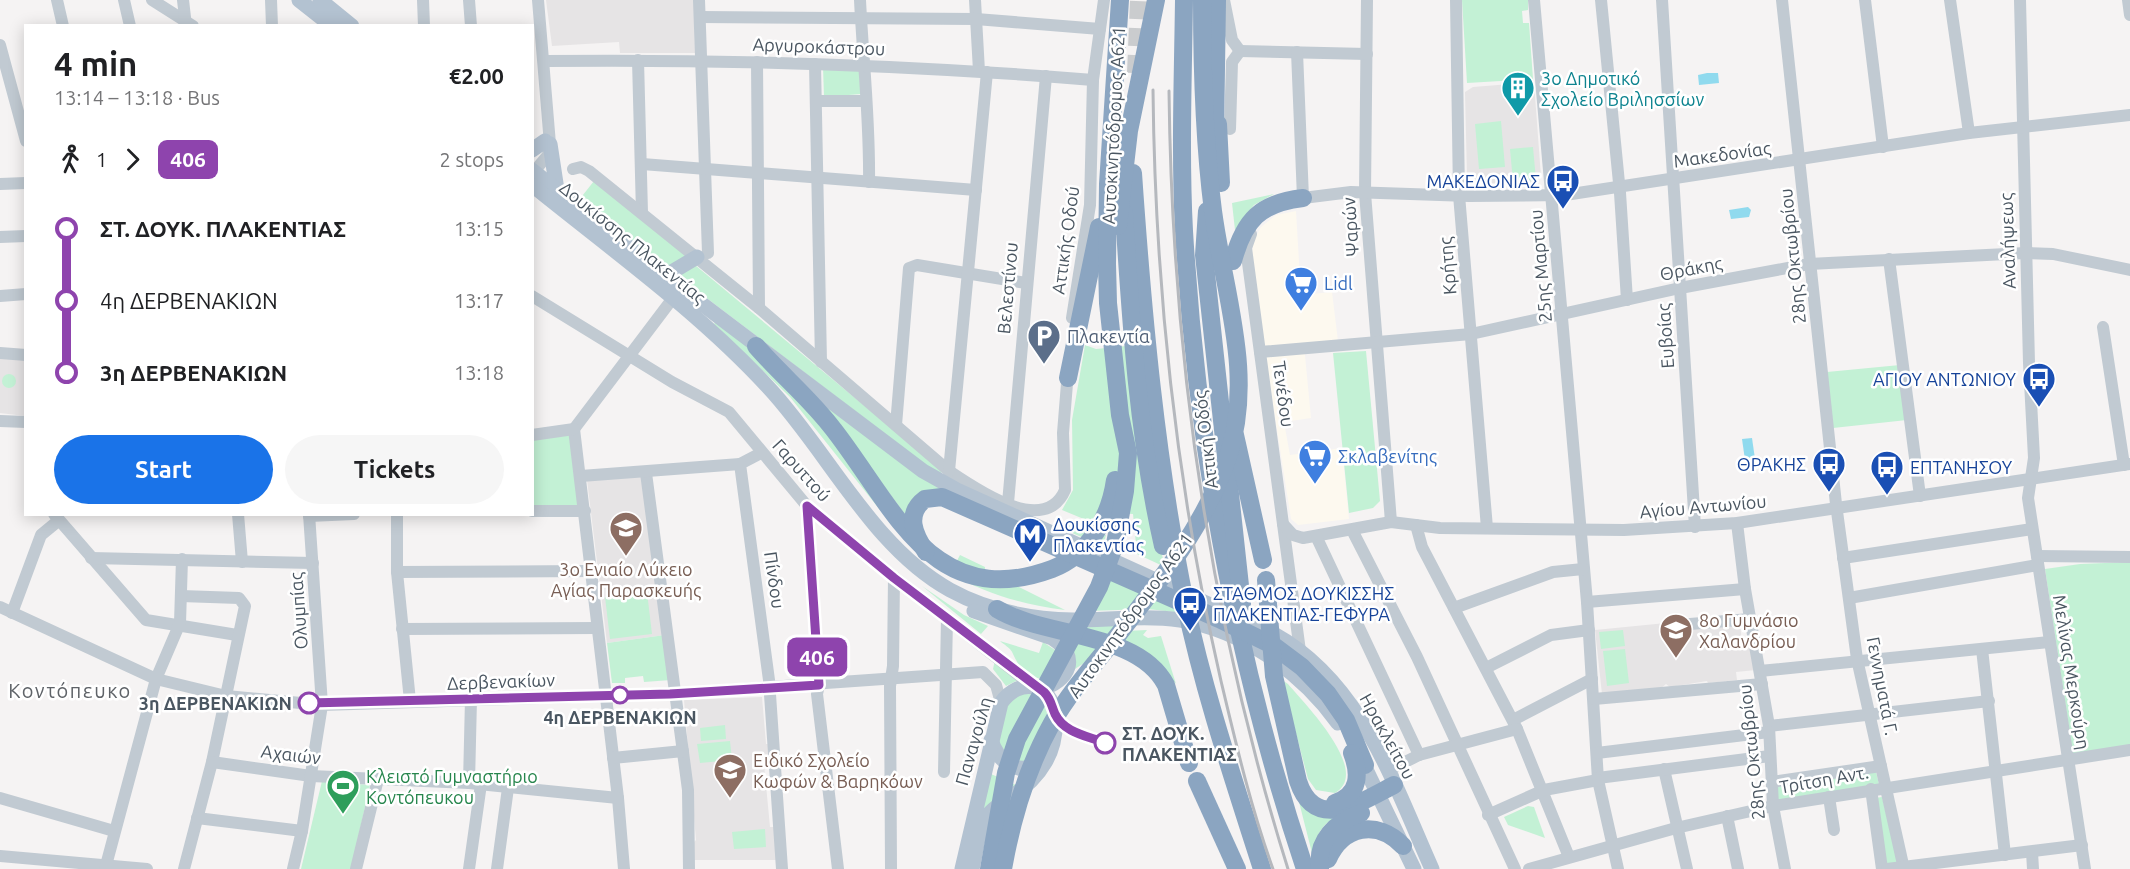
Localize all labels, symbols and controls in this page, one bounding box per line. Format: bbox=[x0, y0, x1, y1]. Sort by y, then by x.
street label: Αυτοκινητόδρομος Α621 bbox=[1098, 25, 1129, 225]
street label: Αργυροκάστρου bbox=[752, 34, 886, 58]
text: 4 min bbox=[54, 45, 137, 82]
text: €2.00 bbox=[449, 63, 504, 88]
place label: 3ο Δημοτικό Σχολείο Βριλησσίων bbox=[1541, 68, 1705, 109]
building icon: 3ο Δημοτικό Σχολείο Βριλησσίων bbox=[1500, 70, 1536, 117]
text: 13:14 – 13:18 · Bus bbox=[54, 86, 220, 109]
street label: Μακεδονίας bbox=[1672, 137, 1772, 172]
icon: walk bbox=[54, 143, 87, 176]
icon: forward bbox=[116, 143, 149, 176]
text: 406 bbox=[170, 147, 206, 171]
text: 1 bbox=[96, 148, 107, 171]
text: 2 stops bbox=[440, 148, 504, 171]
bus stop icon: ΜΑΚΕΔΟΝΙΑΣ bbox=[1545, 163, 1581, 210]
place label: ΜΑΚΕΔΟΝΙΑΣ bbox=[1427, 171, 1540, 191]
street label: Δουκίσσης Πλακεντίας bbox=[555, 177, 710, 308]
street label: Αττικής Οδού bbox=[1048, 185, 1083, 295]
street label: 28ης Οκτωβρίου bbox=[1775, 187, 1810, 325]
street label: Αναλήψεως bbox=[1995, 193, 2020, 289]
street label: Ψαρών bbox=[1338, 196, 1362, 257]
street label: 25ης Μαρτίου bbox=[1525, 209, 1556, 323]
text: ΣΤ. ΔΟΥΚ. ΠΛΑΚΕΝΤΙΑΣ bbox=[100, 216, 346, 241]
text: 13:15 bbox=[454, 217, 504, 240]
street label: Κρήτης bbox=[1435, 236, 1460, 296]
street label: Βελεστίνου bbox=[993, 241, 1021, 335]
street label: Θράκης bbox=[1658, 252, 1724, 285]
supermarket icon: Lidl bbox=[1283, 265, 1319, 312]
place label: Lidl bbox=[1324, 273, 1353, 293]
text: 4η ΔΕΡΒΕΝΑΚΙΩΝ bbox=[100, 288, 278, 313]
text: 13:17 bbox=[454, 289, 504, 312]
street label: Ευβοίας bbox=[1653, 303, 1678, 369]
parking icon: Πλακεντία bbox=[1026, 318, 1062, 365]
place label: Πλακεντία bbox=[1067, 326, 1150, 346]
text: 3η ΔΕΡΒΕΝΑΚΙΩΝ bbox=[100, 360, 287, 385]
street label: Τενέδου bbox=[1269, 360, 1299, 428]
text: 13:18 bbox=[454, 361, 504, 384]
bus stop icon: ΑΓΙΟΥ ΑΝΤΩΝΙΟΥ bbox=[2021, 361, 2057, 408]
place label: ΑΓΙΟΥ ΑΝΤΩΝΙΟΥ bbox=[1873, 369, 2017, 389]
street label: Αττική Οδός bbox=[1189, 390, 1222, 490]
button: Start bbox=[54, 435, 273, 504]
button: Tickets bbox=[285, 435, 504, 504]
street label: Γαρυττού bbox=[769, 435, 835, 505]
supermarket icon: Σκλαβενίτης bbox=[1297, 438, 1333, 485]
place label: Σκλαβενίτης bbox=[1338, 446, 1437, 467]
bus stop icon: ΘΡΑΚΗΣ bbox=[1811, 446, 1847, 493]
bus stop icon: ΕΠΤΑΝΗΣΟΥ bbox=[1869, 449, 1905, 496]
place label: ΘΡΑΚΗΣ bbox=[1737, 454, 1806, 474]
place label: ΕΠΤΑΝΗΣΟΥ bbox=[1910, 457, 2013, 477]
street label: Αγίου Αντωνίου bbox=[1639, 490, 1767, 522]
school or university icon: 3ο Ενιαίο Λύκειο Αγίας Παρασκευής bbox=[608, 510, 644, 557]
place label: Δουκίσσης Πλακεντίας bbox=[1053, 514, 1144, 556]
metro station icon: Δουκίσσης Πλακεντίας bbox=[1012, 516, 1048, 563]
street label: Αυτοκινητόδρομος Α621 bbox=[1064, 529, 1197, 702]
street label: Πίνδου bbox=[761, 550, 789, 610]
place label: 3ο Ενιαίο Λύκειο Αγίας Παρασκευής bbox=[551, 559, 701, 601]
street label: Ολυμπίας bbox=[285, 572, 312, 650]
place label: ΣΤΑΘΜΟΣ ΔΟΥΚΙΣΣΗΣ ΠΛΑΚΕΝΤΙΑΣ-ΓΕΦΥΡΑ bbox=[1213, 583, 1394, 624]
bus stop icon: ΣΤΑΘΜΟΣ ΔΟΥΚΙΣΣΗΣ ΠΛΑΚΕΝΤΙΑΣ-ΓΕΦΥΡΑ bbox=[1172, 585, 1208, 632]
street label: Μελίνας Μερκούρη bbox=[2049, 593, 2094, 751]
place label: 8ο Γυμνάσιο Χαλανδρίου bbox=[1699, 610, 1799, 651]
school or university icon: 8ο Γυμνάσιο Χαλανδρίου bbox=[1658, 612, 1694, 659]
street label: Γεννηματά Γ. bbox=[1864, 635, 1902, 737]
line badge: 406 bbox=[782, 638, 852, 676]
text: 406 bbox=[799, 645, 835, 669]
street label: Δερβενακίων bbox=[447, 669, 556, 693]
district label: Κοντόπευκο bbox=[8, 679, 132, 702]
street label: 28ης Οκτωβρίου bbox=[1734, 683, 1769, 821]
marker: 4η ΔΕΡΒΕΝΑΚΙΩΝ bbox=[611, 686, 629, 704]
street label: Ηρακλείτου bbox=[1356, 690, 1420, 782]
marker: 3η ΔΕΡΒΕΝΑΚΙΩΝ bbox=[298, 692, 320, 714]
place label: 3η ΔΕΡΒΕΝΑΚΙΩΝ bbox=[139, 693, 292, 713]
street label: Παναγούλη bbox=[951, 694, 995, 788]
place label: 4η ΔΕΡΒΕΝΑΚΙΩΝ bbox=[543, 707, 697, 727]
place label: ΣΤ. ΔΟΥΚ. ΠΛΑΚΕΝΤΙΑΣ bbox=[1122, 723, 1237, 764]
marker: ΣΤ. ΔΟΥΚ. ΠΛΑΚΕΝΤΙΑΣ bbox=[1094, 732, 1116, 754]
street label: Αχαιών bbox=[260, 740, 322, 768]
place label: Ειδικό Σχολείο Κωφών & Βαρηκόων bbox=[753, 750, 923, 791]
school or university icon: Ειδικό Σχολείο Κωφών & Βαρηκόων bbox=[712, 752, 748, 799]
street label: Τρίτση Αντ. bbox=[1778, 761, 1870, 797]
place label: Κλειστό Γυμναστήριο Κοντόπευκου bbox=[366, 766, 538, 807]
sports icon: Κλειστό Γυμναστήριο Κοντόπευκου bbox=[325, 768, 361, 815]

